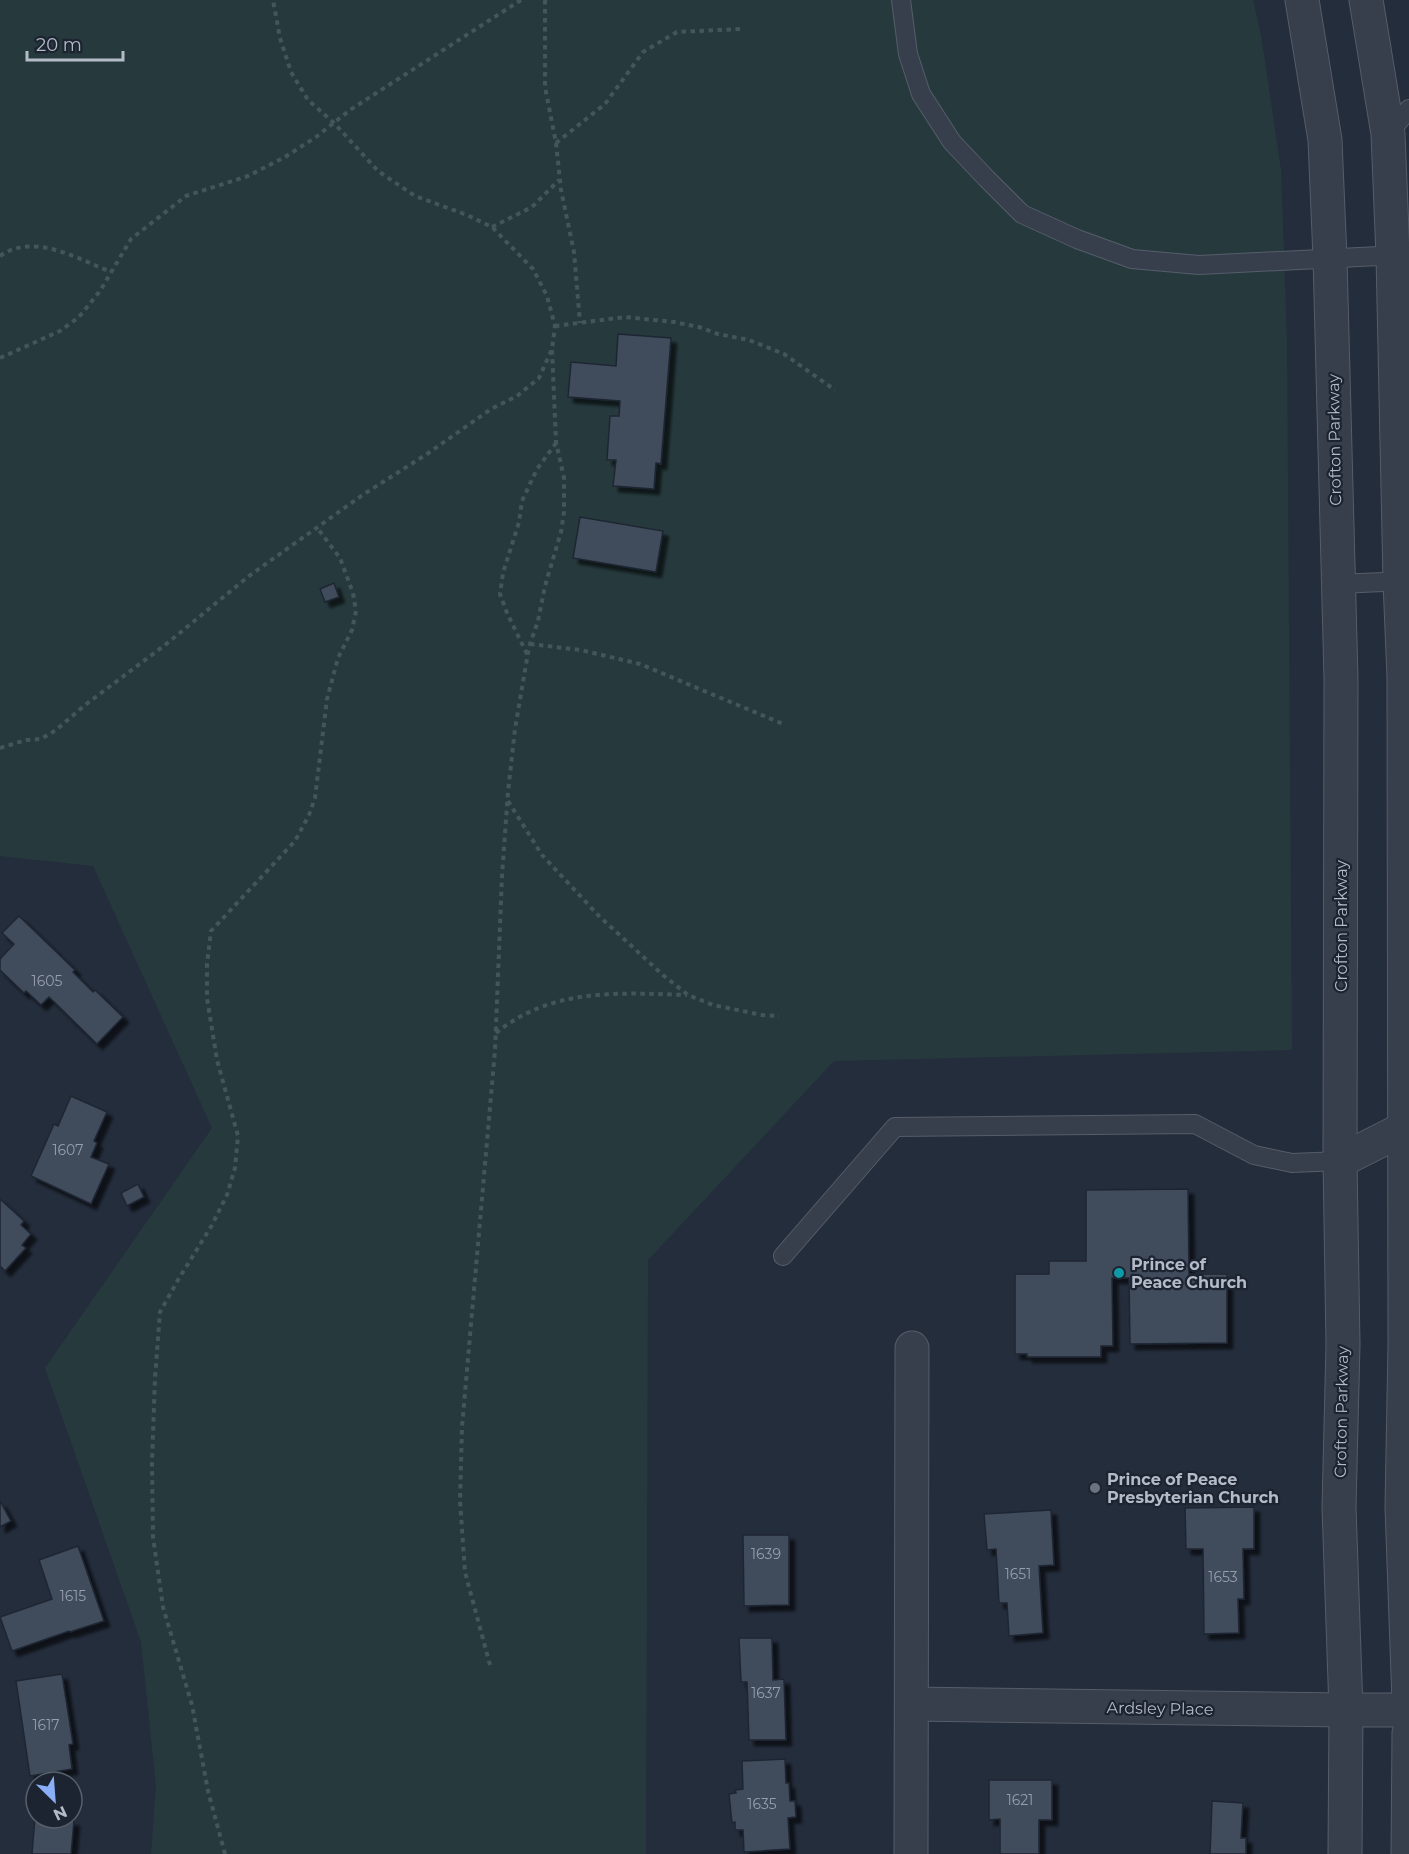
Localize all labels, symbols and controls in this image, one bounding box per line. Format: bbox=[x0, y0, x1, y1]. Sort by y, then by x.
scale bar bbox=[27, 24, 123, 62]
text: 20 m bbox=[36, 34, 82, 56]
street label: Crofton Parkway bbox=[1324, 374, 1345, 506]
street label: Crofton Parkway bbox=[1332, 860, 1351, 992]
house number: 1605 bbox=[32, 972, 62, 990]
house number: 1607 bbox=[53, 1141, 84, 1159]
place label: Prince of Peace Church bbox=[1131, 1255, 1247, 1292]
marker: Prince of Peace Church bbox=[1112, 1266, 1126, 1280]
street label: Crofton Parkway bbox=[1331, 1346, 1352, 1478]
place label: Prince of Peace Presbyterian Church bbox=[1107, 1470, 1279, 1507]
marker: Prince of Peace Presbyterian Church bbox=[1088, 1481, 1102, 1495]
house number: 1639 bbox=[751, 1545, 781, 1563]
house number: 1651 bbox=[1005, 1565, 1031, 1583]
house number: 1653 bbox=[1208, 1568, 1238, 1586]
house number: 1615 bbox=[60, 1587, 86, 1605]
house number: 1637 bbox=[751, 1684, 781, 1702]
street label: Ardsley Place bbox=[1106, 1698, 1214, 1719]
house number: 1617 bbox=[33, 1716, 59, 1734]
north arrow bbox=[24, 1770, 84, 1830]
house number: 1621 bbox=[1007, 1791, 1033, 1809]
house number: 1635 bbox=[747, 1795, 777, 1813]
text: N bbox=[50, 1802, 70, 1824]

